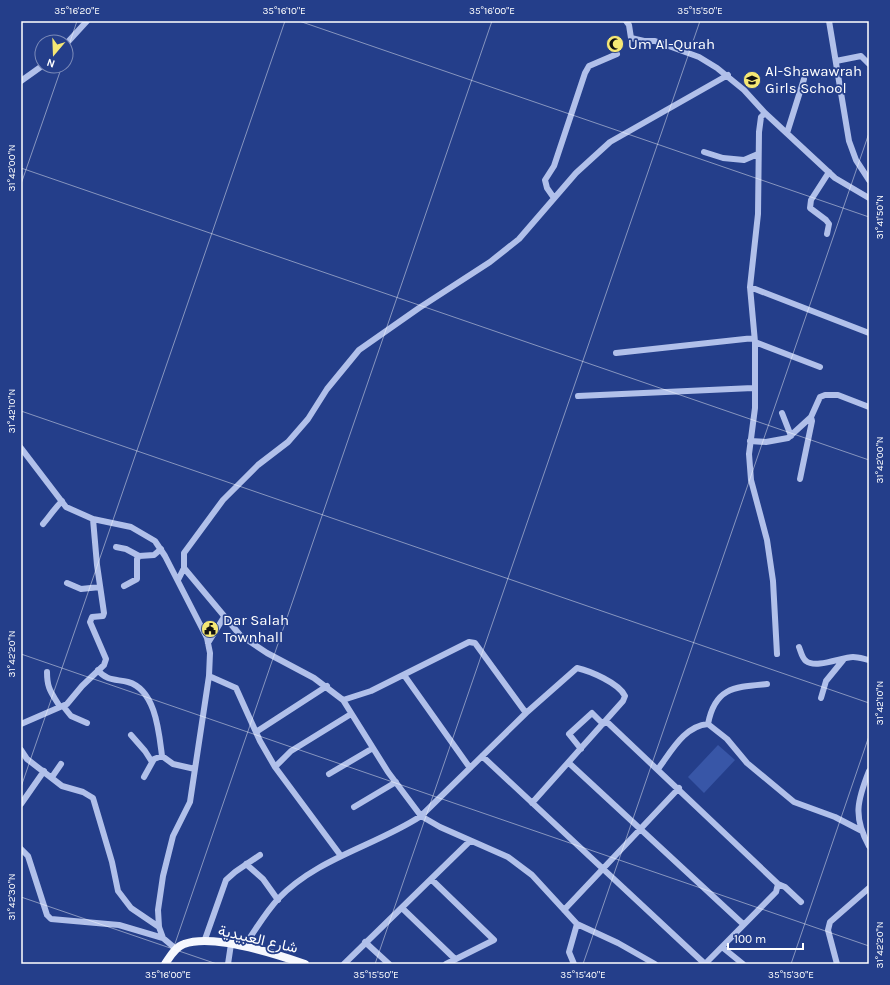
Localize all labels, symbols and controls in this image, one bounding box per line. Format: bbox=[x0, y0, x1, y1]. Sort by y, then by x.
text: 35°16'20"E bbox=[54, 5, 100, 17]
text: 35°16'10"E bbox=[262, 5, 306, 17]
text: 35°16'00"E bbox=[469, 5, 515, 17]
text: 35°15'50"E bbox=[677, 5, 723, 17]
north arrow bbox=[34, 34, 74, 74]
mosque icon: Um Al-Qurah bbox=[605, 34, 625, 54]
place label: Um Al-Qurah bbox=[628, 35, 715, 53]
text: N bbox=[45, 56, 57, 70]
place label: Al-Shawawrah Girls School bbox=[765, 62, 862, 97]
school or university icon: Al-Shawawrah Girls School bbox=[742, 70, 762, 90]
text: 31°42'00"N bbox=[6, 144, 18, 192]
text: 31°41'50"N bbox=[874, 195, 886, 239]
text: 31°42'10"N bbox=[6, 389, 18, 433]
text: 31°42'00"N bbox=[874, 436, 886, 484]
place label: Dar Salah Townhall bbox=[223, 611, 289, 646]
public building icon: Dar Salah Townhall bbox=[200, 619, 220, 639]
text: 31°42'20"N bbox=[6, 631, 18, 677]
text: 31°42'10"N bbox=[874, 681, 886, 725]
text: 31°42'30"N bbox=[6, 873, 18, 921]
street label: شارع العبيدية bbox=[216, 921, 300, 959]
text: 31°42'20"N bbox=[874, 922, 886, 968]
scale bar bbox=[728, 925, 803, 951]
text: 100 m bbox=[734, 932, 766, 946]
text: 35°16'00"E bbox=[145, 969, 191, 981]
text: 35°15'50"E bbox=[353, 969, 399, 981]
text: 35°15'40"E bbox=[560, 969, 606, 981]
text: 35°15'30"E bbox=[768, 969, 814, 981]

